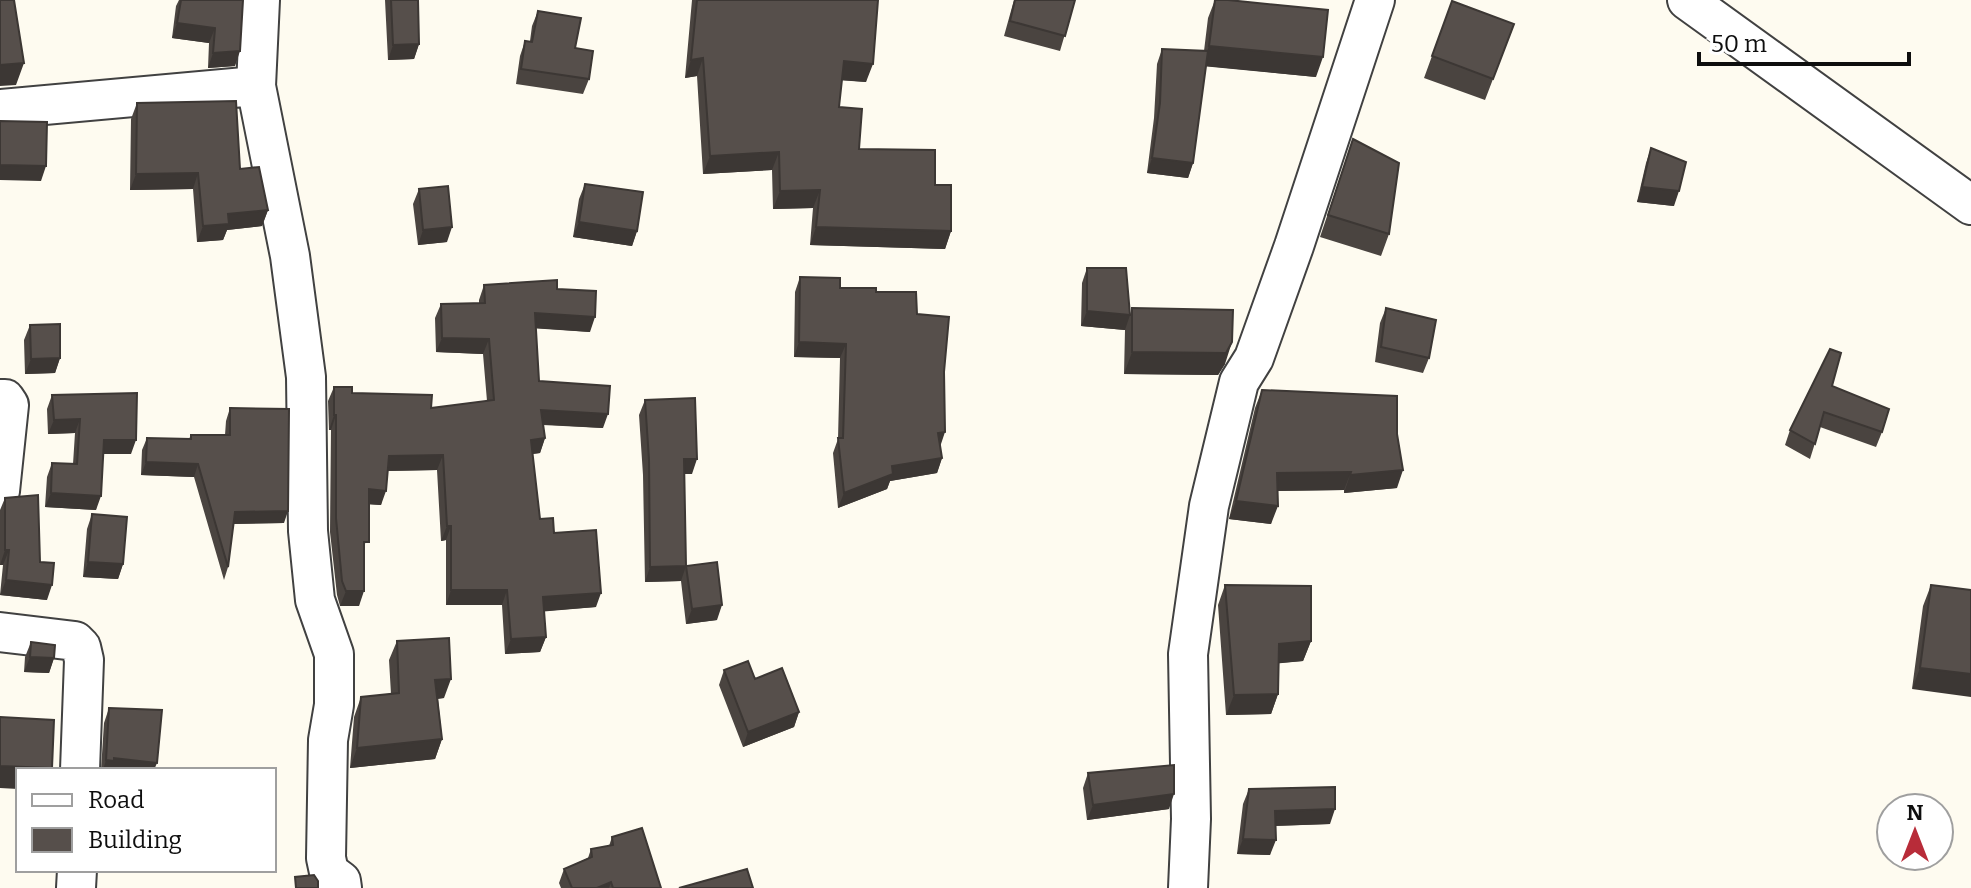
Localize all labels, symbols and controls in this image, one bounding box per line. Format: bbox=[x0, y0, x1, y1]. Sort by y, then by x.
scale bar bbox=[1699, 16, 1909, 66]
text: 50 m bbox=[1711, 30, 1767, 58]
legend bbox=[16, 768, 276, 872]
text: Road bbox=[88, 786, 144, 814]
north arrow bbox=[1875, 792, 1955, 872]
text: N bbox=[1907, 799, 1924, 826]
text: Building bbox=[88, 826, 182, 854]

